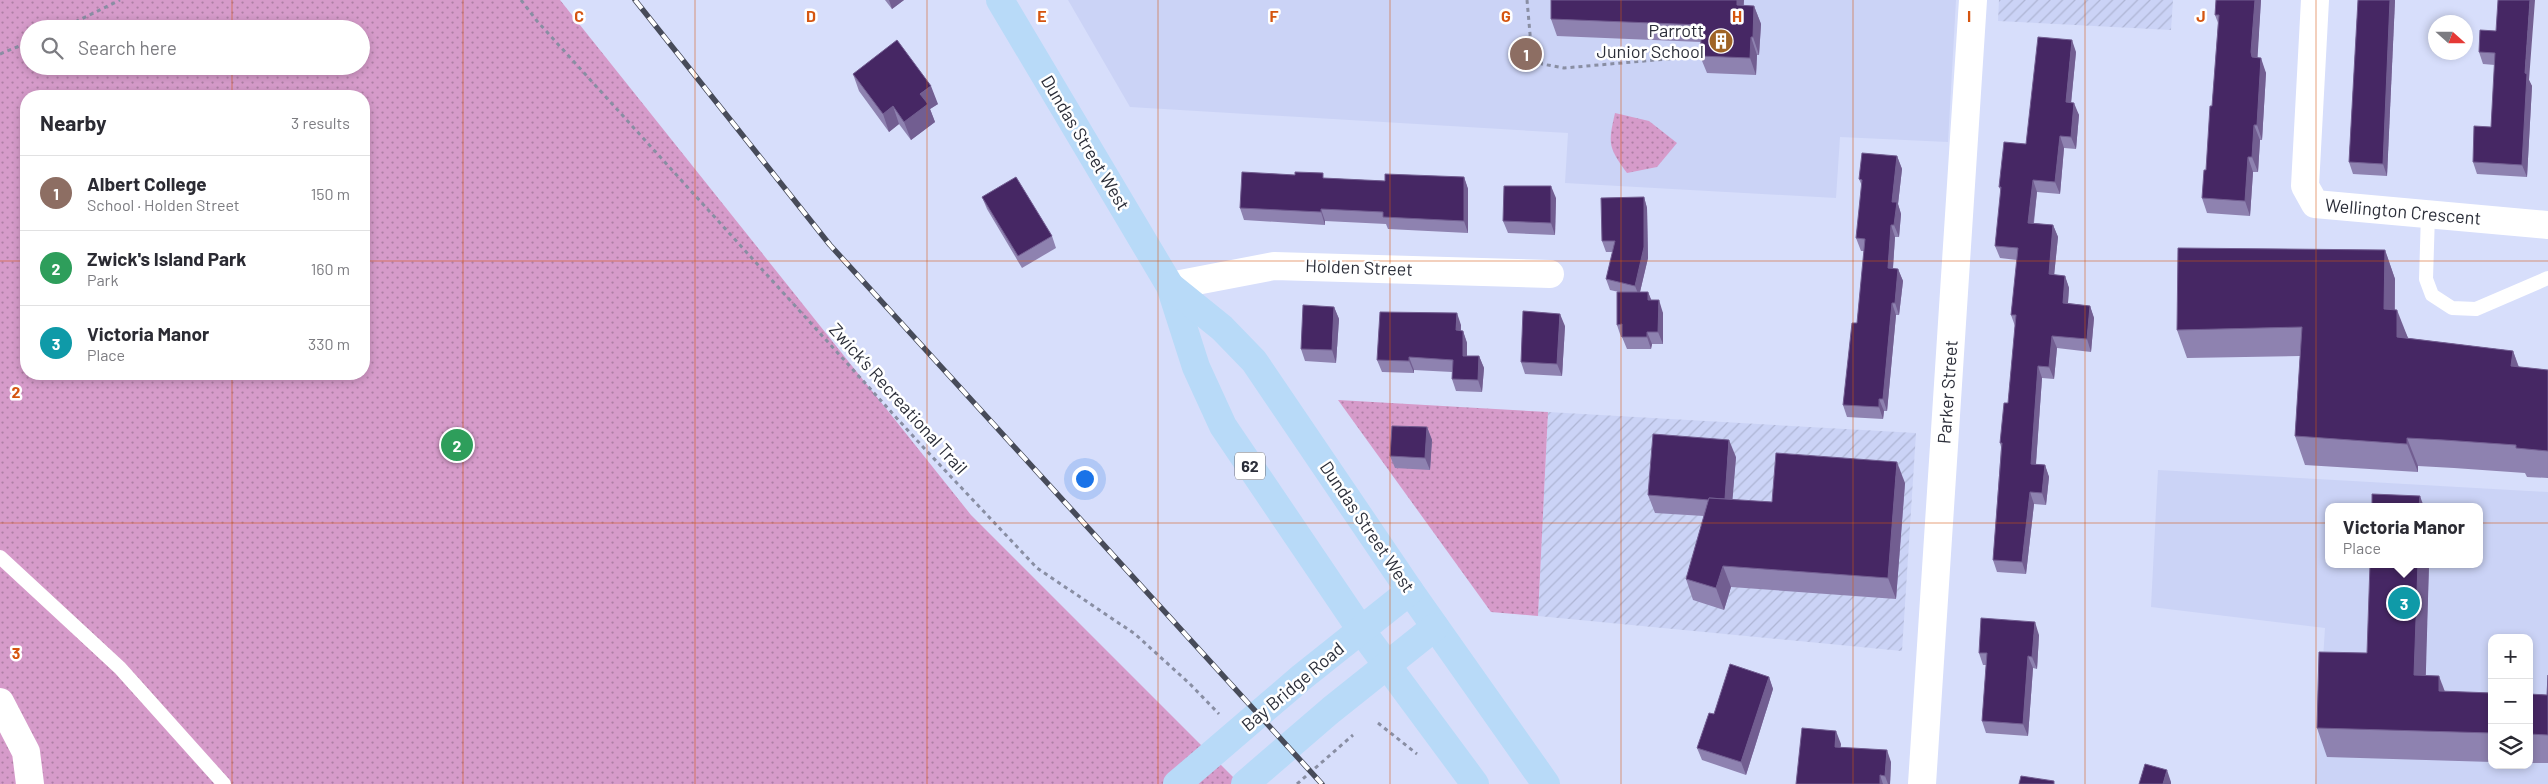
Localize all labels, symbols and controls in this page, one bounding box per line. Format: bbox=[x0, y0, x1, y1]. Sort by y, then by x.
text: C bbox=[574, 6, 584, 25]
text: D bbox=[806, 6, 816, 25]
text: E bbox=[1037, 6, 1047, 25]
text: F bbox=[1270, 6, 1279, 25]
text: G bbox=[1501, 6, 1511, 25]
text: H bbox=[1732, 6, 1742, 25]
text: I bbox=[1967, 6, 1971, 25]
text: J bbox=[2196, 6, 2206, 25]
north arrow bbox=[2428, 15, 2473, 60]
place label: Parrott Junior School bbox=[1597, 19, 1704, 62]
search box bbox=[20, 20, 370, 75]
building icon: Parrott Junior School bbox=[1708, 28, 1734, 54]
icon: search bbox=[38, 34, 66, 62]
pin: 1 bbox=[1510, 35, 1542, 73]
text: Search here bbox=[78, 36, 177, 59]
street label: Dundas Street West bbox=[1037, 71, 1135, 214]
text: Nearby bbox=[40, 110, 106, 135]
text: 3 results bbox=[291, 113, 350, 132]
text: Albert College bbox=[87, 172, 207, 195]
text: 1 bbox=[53, 184, 59, 203]
text: 150 m bbox=[311, 184, 350, 203]
street label: Wellington Crescent bbox=[2324, 193, 2482, 229]
text: School · Holden Street bbox=[87, 195, 240, 214]
text: Zwick's Island Park bbox=[87, 247, 246, 270]
street label: Holden Street bbox=[1305, 254, 1413, 280]
text: 2 bbox=[52, 259, 60, 278]
text: 160 m bbox=[311, 259, 350, 278]
text: Park bbox=[87, 270, 118, 289]
street label: Zwick’s Recreational Trail bbox=[825, 318, 972, 479]
text: Victoria Manor bbox=[87, 322, 209, 345]
text: 3 bbox=[52, 334, 60, 353]
text: 330 m bbox=[308, 334, 350, 353]
street label: Parker Street bbox=[1932, 339, 1962, 445]
text: Place bbox=[87, 345, 125, 364]
text: 2 bbox=[12, 382, 21, 401]
pin: 2 bbox=[441, 426, 473, 464]
road number: 62 bbox=[1235, 452, 1265, 480]
street label: Dundas Street West bbox=[1316, 457, 1420, 596]
your location bbox=[1072, 466, 1098, 492]
popup bbox=[2325, 503, 2483, 568]
text: Victoria Manor bbox=[2343, 515, 2465, 538]
text: Place bbox=[2343, 538, 2381, 557]
pin: 3 bbox=[2388, 584, 2420, 622]
map controls bbox=[2488, 634, 2533, 769]
button: + bbox=[2488, 634, 2533, 679]
street label: Bay Bridge Road bbox=[1237, 637, 1348, 735]
text: 3 bbox=[12, 643, 20, 662]
button: − bbox=[2488, 679, 2533, 724]
button: layers bbox=[2488, 724, 2533, 769]

